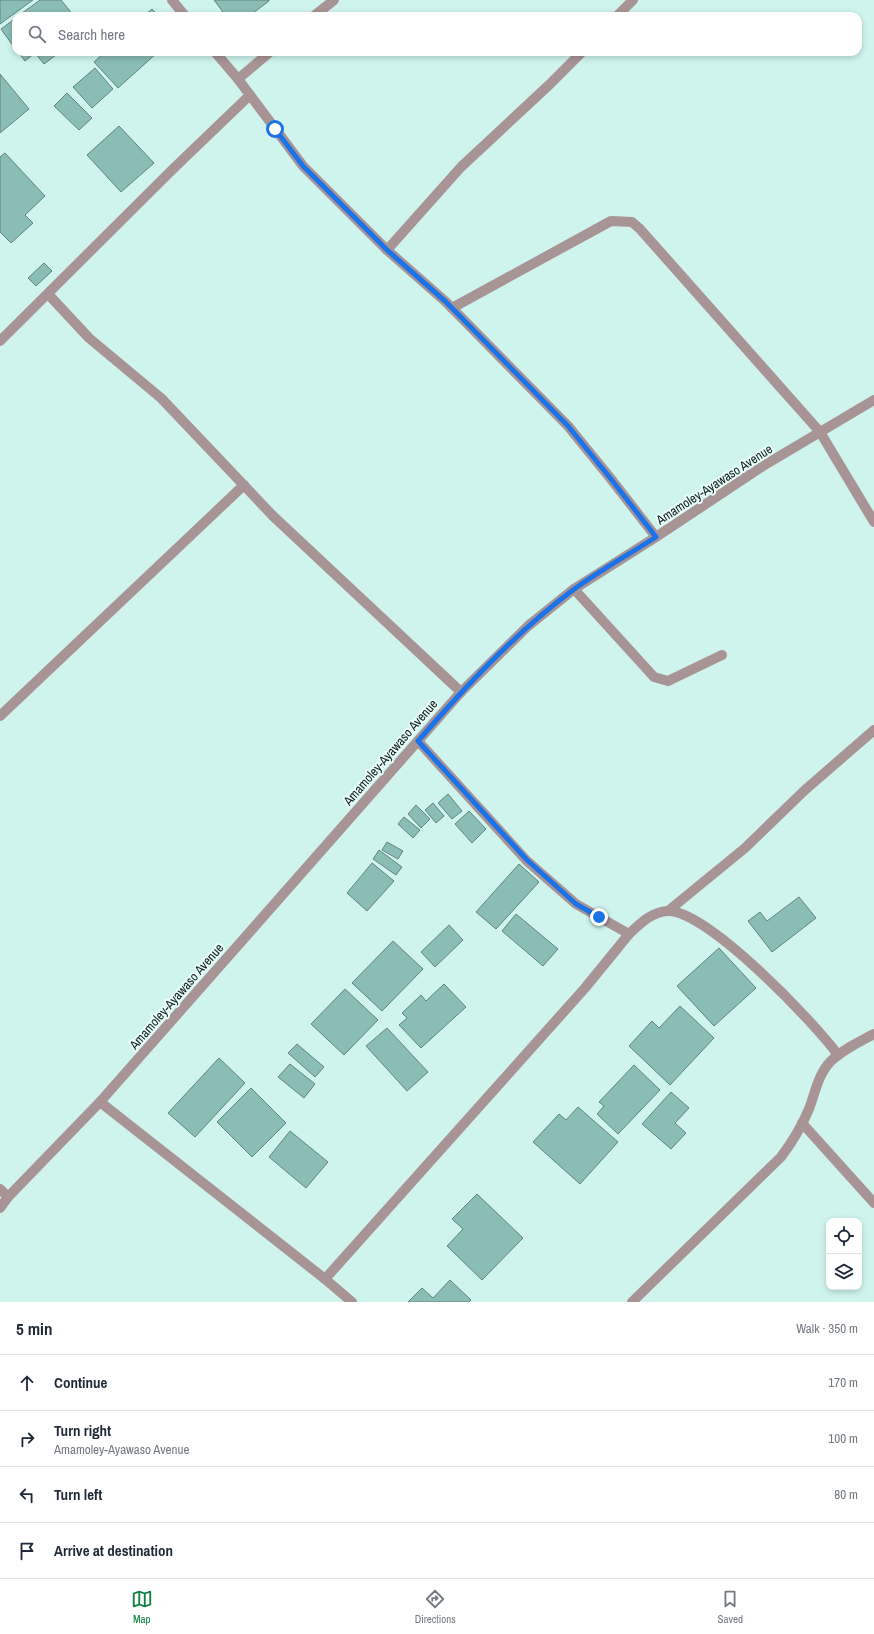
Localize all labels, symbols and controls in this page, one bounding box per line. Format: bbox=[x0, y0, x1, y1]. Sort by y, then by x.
search box bbox=[12, 12, 862, 56]
icon: search bbox=[26, 23, 48, 45]
text: Search here bbox=[58, 24, 125, 45]
route start bbox=[266, 120, 284, 138]
street label: Amamoley-Ayawaso Avenue bbox=[652, 440, 776, 529]
street label: Amamoley-Ayawaso Avenue bbox=[339, 696, 441, 810]
route end bbox=[590, 908, 608, 926]
street label: Amamoley-Ayawaso Avenue bbox=[125, 940, 227, 1054]
map controls bbox=[826, 1218, 862, 1290]
button: locate bbox=[826, 1218, 862, 1254]
button: layers bbox=[826, 1254, 862, 1290]
text: 5 min bbox=[16, 1317, 52, 1340]
text: Walk · 350 m bbox=[796, 1320, 858, 1337]
icon: ahead bbox=[16, 1372, 38, 1394]
text: Continue bbox=[54, 1372, 107, 1393]
text: 170 m bbox=[828, 1374, 858, 1391]
text: Turn right bbox=[54, 1420, 111, 1441]
icon: right bbox=[16, 1428, 38, 1450]
text: 100 m bbox=[828, 1430, 858, 1447]
text: Amamoley-Ayawaso Avenue bbox=[54, 1441, 189, 1458]
icon: left bbox=[16, 1484, 38, 1506]
text: Turn left bbox=[54, 1484, 102, 1505]
text: 80 m bbox=[834, 1486, 858, 1503]
icon: arrive bbox=[16, 1540, 38, 1562]
text: Arrive at destination bbox=[54, 1540, 173, 1561]
tab: Map bbox=[131, 1588, 153, 1626]
tab: Directions bbox=[415, 1588, 456, 1626]
tab: Saved bbox=[718, 1588, 743, 1626]

